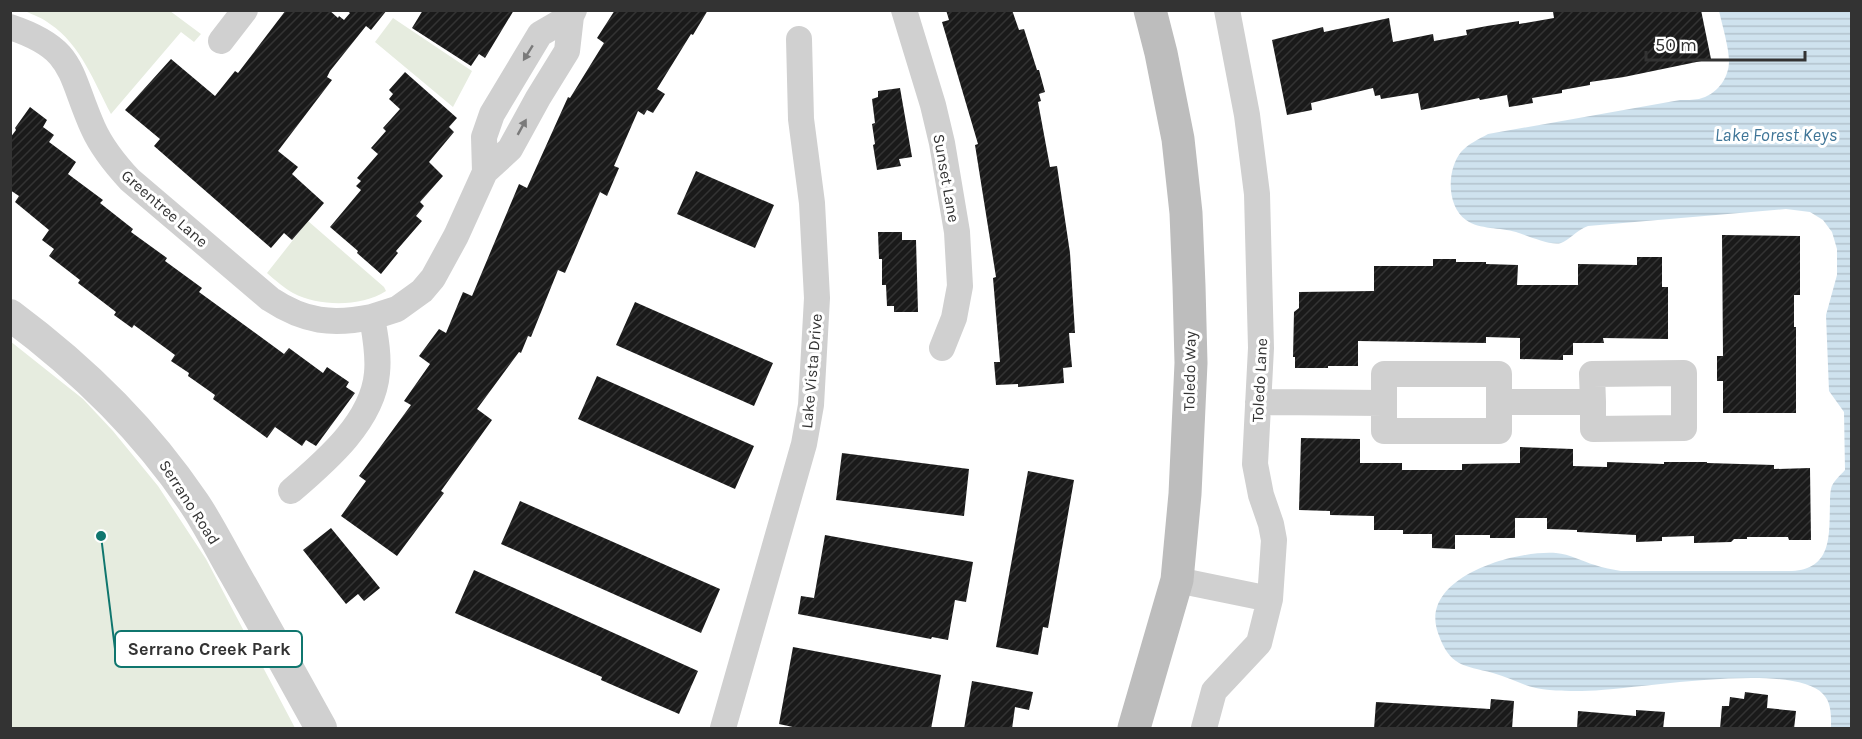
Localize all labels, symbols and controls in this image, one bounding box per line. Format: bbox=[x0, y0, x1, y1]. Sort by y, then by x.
scale bar bbox=[1646, 24, 1805, 62]
text: 50 m bbox=[1655, 34, 1697, 56]
one-way arrow bbox=[522, 45, 533, 61]
one-way arrow bbox=[517, 119, 527, 136]
water label: Lake Forest Keys bbox=[1715, 124, 1837, 146]
street label: Sunset Lane bbox=[929, 132, 964, 224]
street label: Greentree Lane bbox=[118, 166, 212, 251]
street label: Lake Vista Drive bbox=[797, 313, 826, 429]
street label: Toledo Way bbox=[1179, 330, 1200, 411]
street label: Toledo Lane bbox=[1248, 337, 1271, 423]
street label: Serrano Road bbox=[155, 456, 224, 548]
callout: Serrano Creek Park bbox=[115, 631, 302, 667]
text: Serrano Creek Park bbox=[127, 638, 291, 660]

